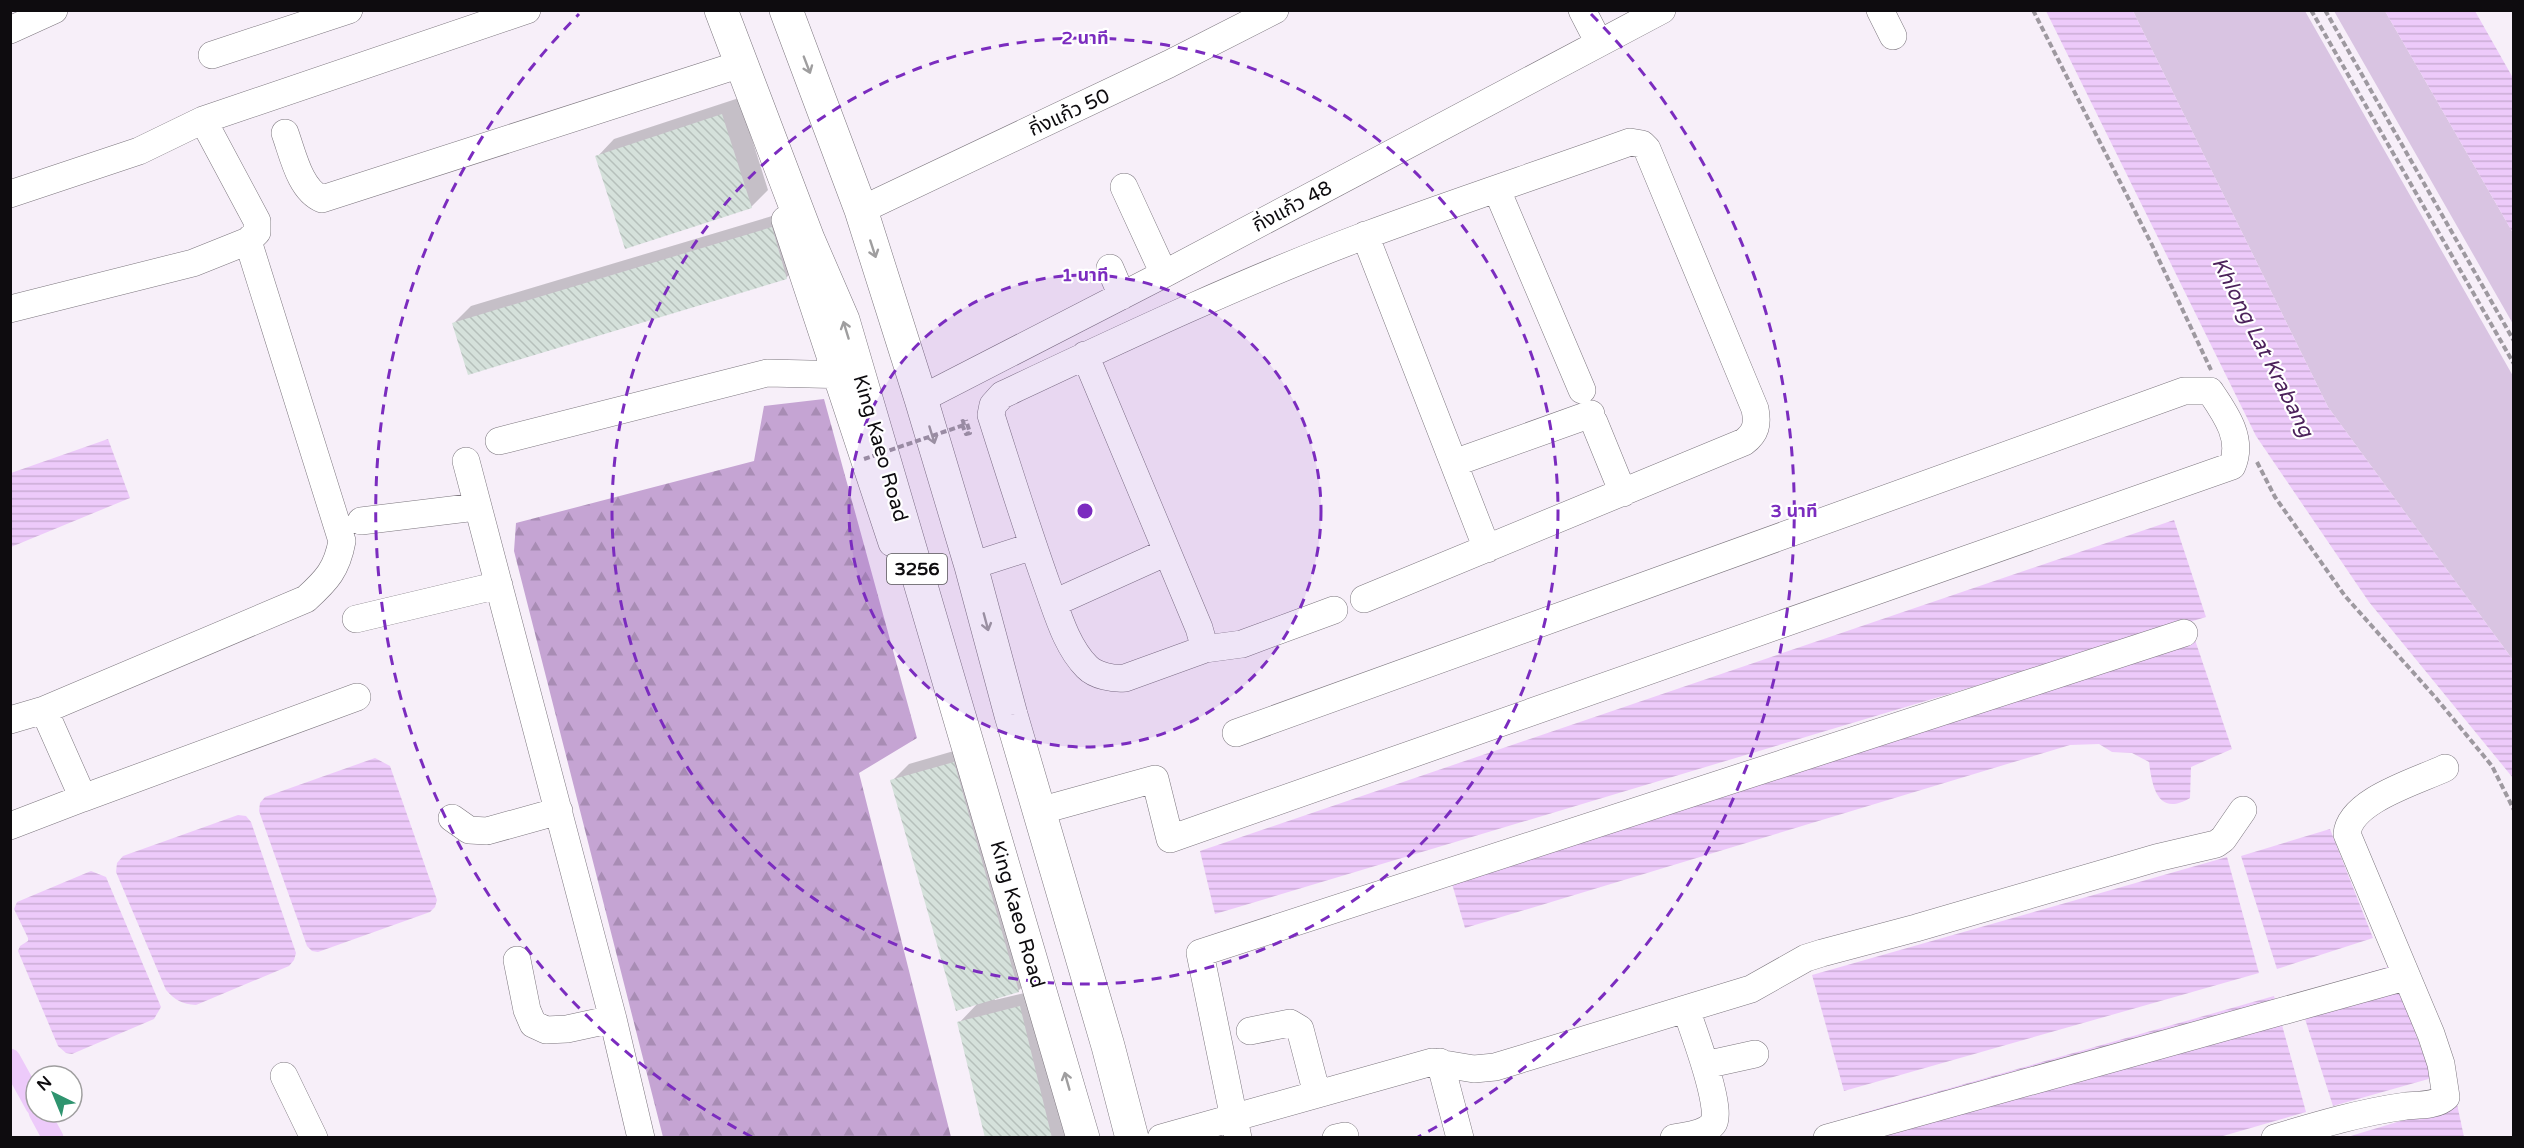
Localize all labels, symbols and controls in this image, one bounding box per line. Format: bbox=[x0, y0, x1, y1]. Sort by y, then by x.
text: 2 นาที bbox=[1061, 27, 1109, 49]
one-way arrow bbox=[802, 55, 813, 74]
street label: กิ่งแก้ว 50 bbox=[1024, 82, 1114, 142]
street label: กิ่งแก้ว 48 bbox=[1248, 174, 1336, 238]
one-way arrow bbox=[869, 239, 880, 258]
water label: Khlong Lat Krabang bbox=[2206, 253, 2320, 443]
text: 1 นาที bbox=[1061, 264, 1109, 286]
one-way arrow bbox=[840, 321, 851, 340]
street label: King Kaeo Road bbox=[848, 372, 913, 525]
one-way arrow bbox=[927, 425, 938, 444]
text: 3 นาที bbox=[1770, 500, 1818, 522]
centre of rings bbox=[1075, 501, 1095, 521]
road number: 3256 bbox=[887, 554, 947, 584]
one-way arrow bbox=[980, 612, 992, 631]
street label: King Kaeo Road bbox=[985, 838, 1050, 991]
north arrow bbox=[24, 1064, 84, 1124]
text: N bbox=[33, 1072, 56, 1095]
one-way arrow bbox=[1061, 1072, 1072, 1091]

